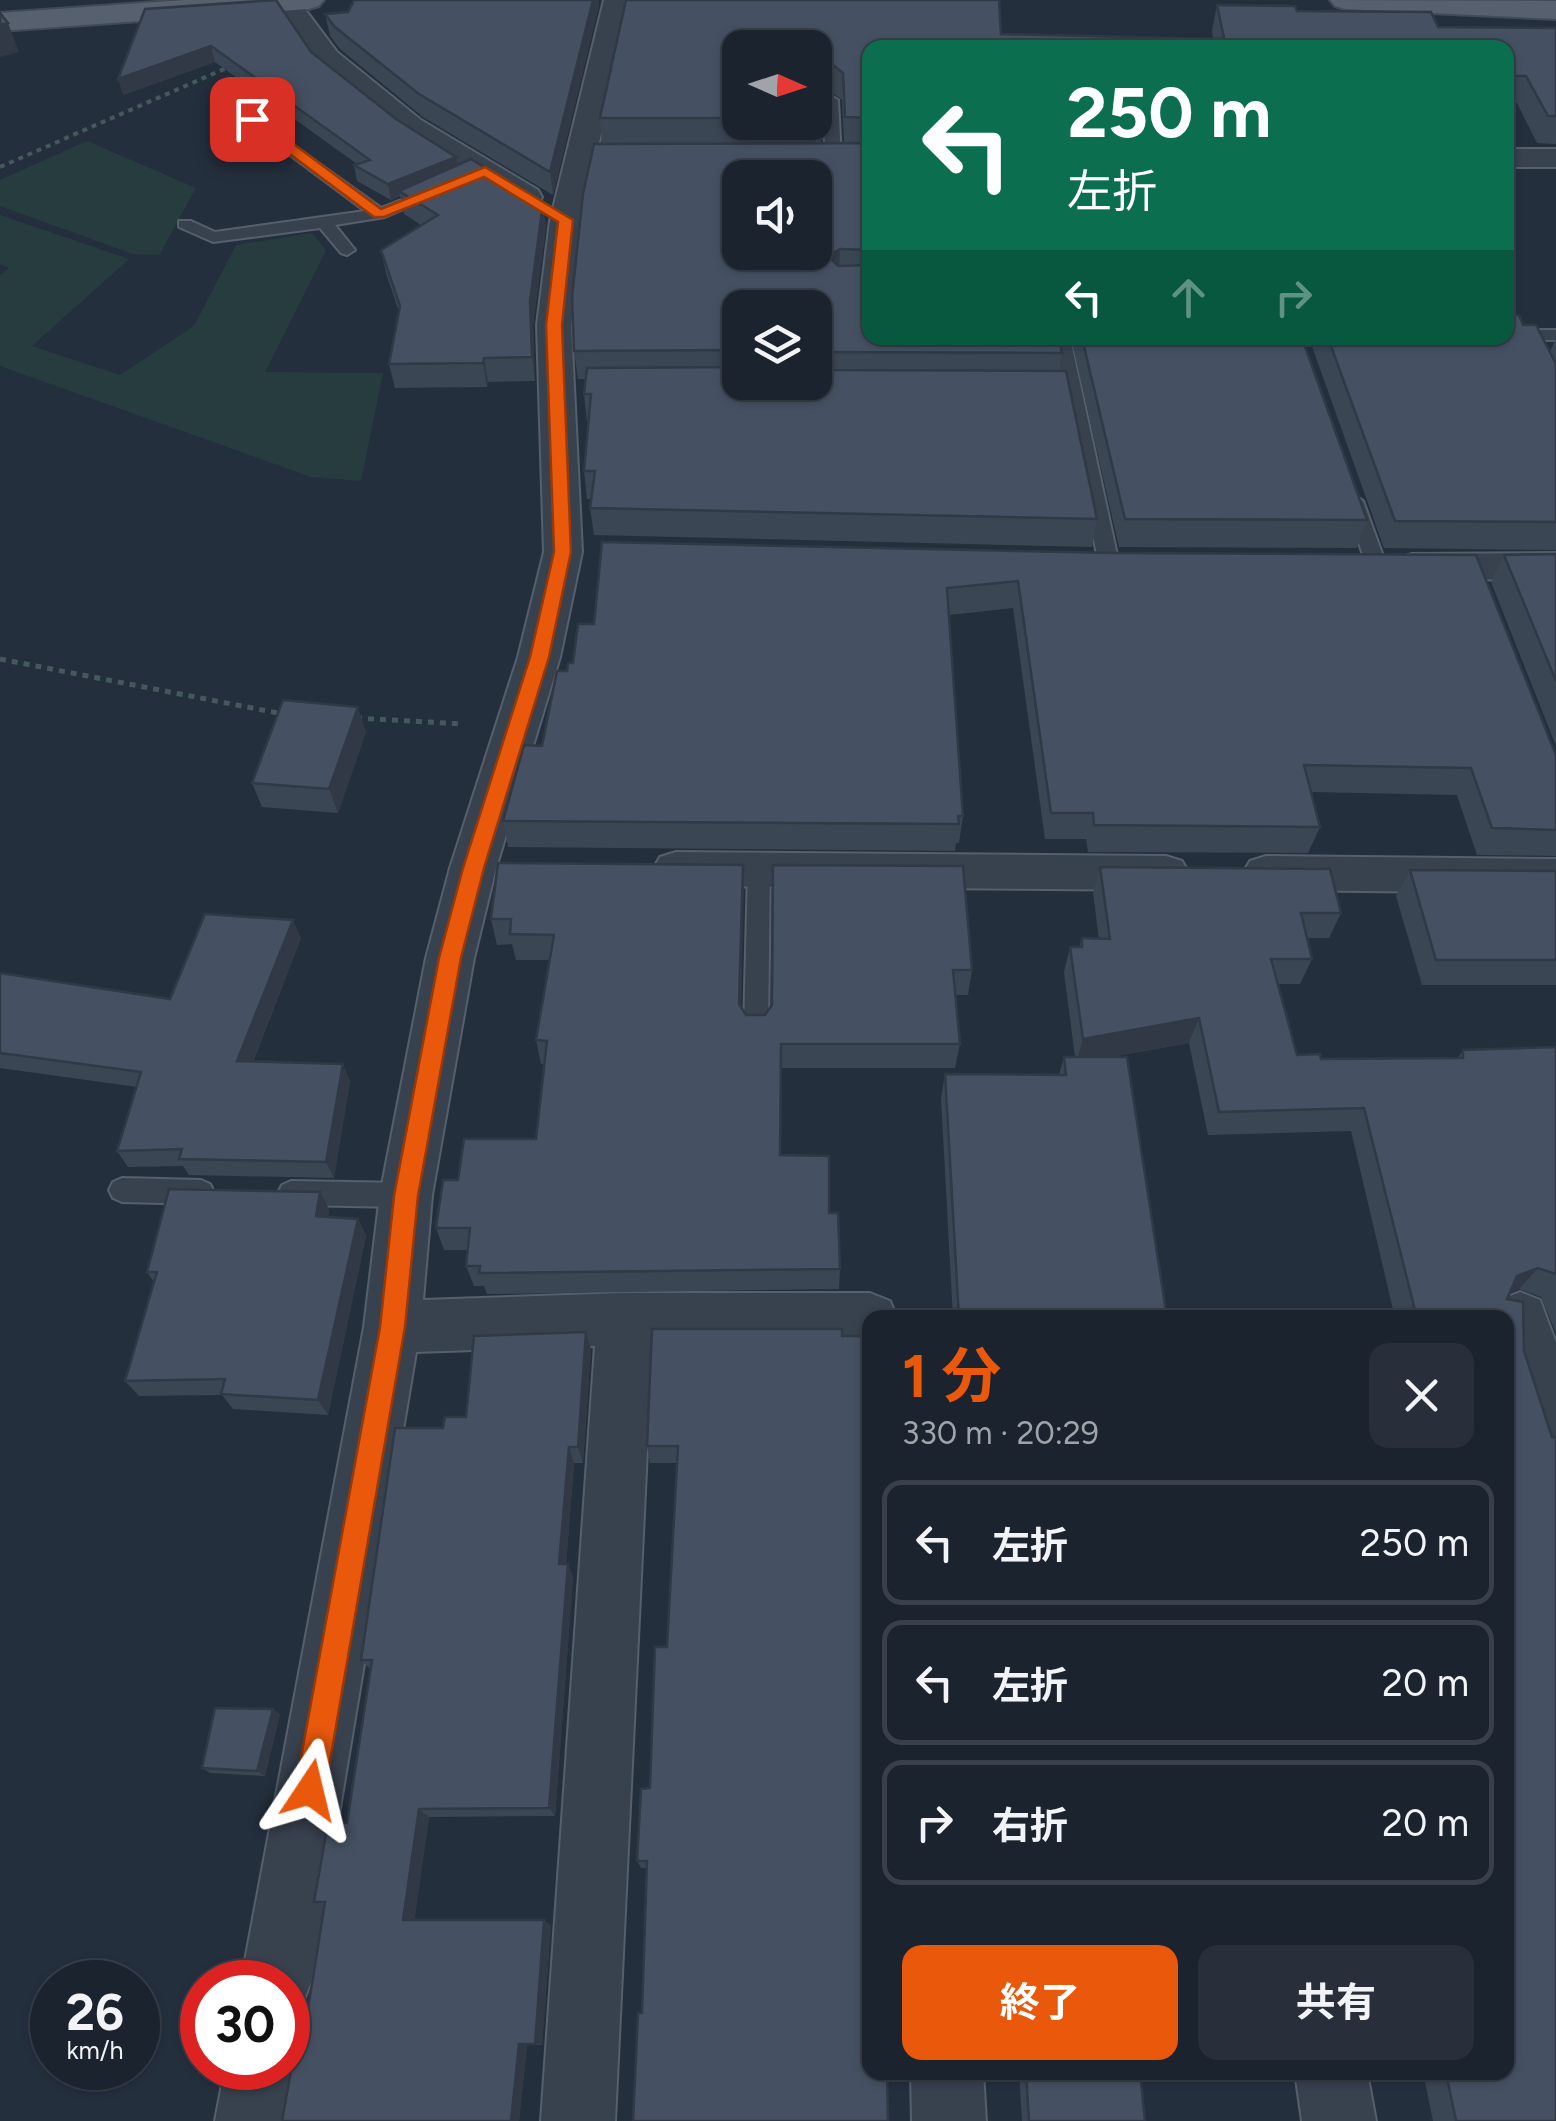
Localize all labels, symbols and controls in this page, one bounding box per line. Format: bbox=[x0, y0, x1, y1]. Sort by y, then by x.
north arrow bbox=[722, 30, 832, 140]
map controls bbox=[722, 30, 832, 400]
text: 250 m bbox=[1067, 70, 1271, 155]
pin bbox=[210, 77, 295, 162]
icon: left bbox=[902, 80, 1032, 210]
icon: arrive bbox=[225, 92, 280, 147]
button: sound bbox=[722, 160, 832, 270]
text: 左折 bbox=[1067, 164, 1157, 218]
icon: left bbox=[1056, 270, 1111, 325]
icon: ahead bbox=[1161, 270, 1216, 325]
icon: right bbox=[1266, 270, 1321, 325]
button: layers bbox=[722, 290, 832, 400]
text: 1 分 bbox=[902, 1340, 1002, 1412]
button: close bbox=[1369, 1343, 1474, 1448]
text: 330 m · 20:29 bbox=[902, 1414, 1099, 1452]
icon: left bbox=[907, 1515, 962, 1570]
text: 250 m bbox=[1360, 1520, 1469, 1566]
text: 左折 bbox=[992, 1523, 1068, 1569]
icon: left bbox=[907, 1655, 962, 1710]
text: 20 m bbox=[1382, 1660, 1469, 1706]
text: 左折 bbox=[992, 1663, 1068, 1709]
position arrow bbox=[258, 1738, 362, 1842]
icon: right bbox=[907, 1795, 962, 1850]
text: 20 m bbox=[1382, 1800, 1469, 1846]
text: 右折 bbox=[992, 1803, 1068, 1849]
button: 終了 bbox=[902, 1945, 1178, 2060]
button: 共有 bbox=[1198, 1945, 1474, 2060]
speed limit sign: 30 bbox=[180, 1960, 310, 2090]
text: 26 bbox=[66, 1982, 124, 2043]
text: km/h bbox=[66, 2035, 124, 2065]

